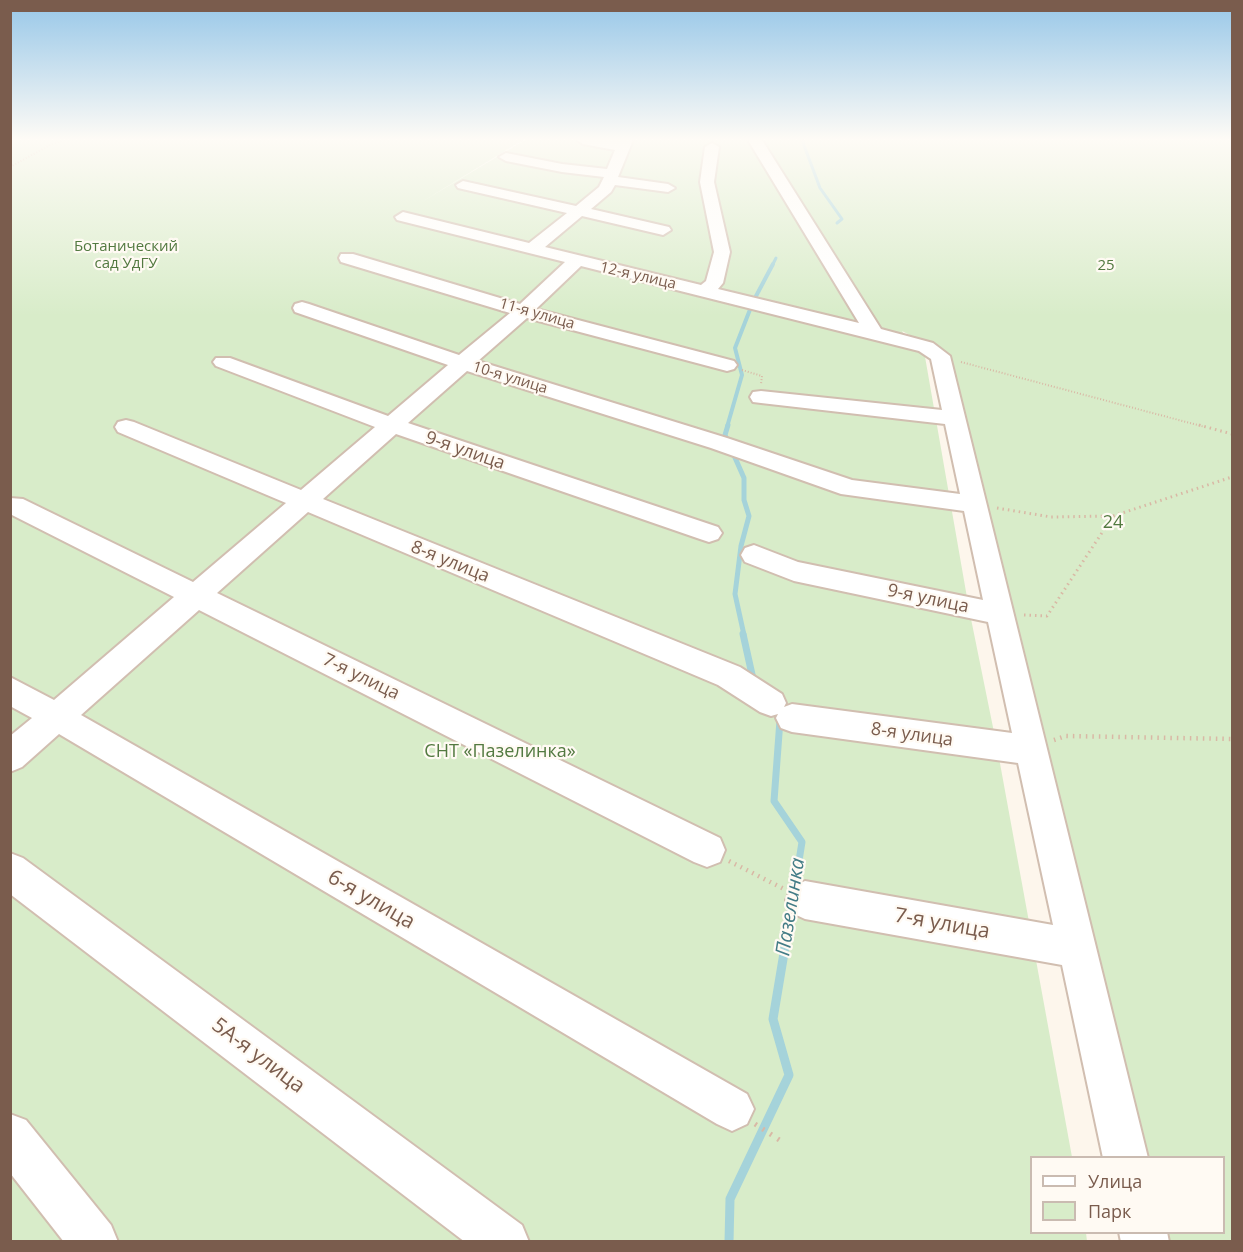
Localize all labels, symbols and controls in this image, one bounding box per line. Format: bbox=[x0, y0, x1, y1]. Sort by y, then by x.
park label: Ботанический сад УдГУ bbox=[74, 238, 178, 273]
park label: 25 bbox=[1097, 257, 1115, 275]
street label: 12-я улица bbox=[598, 259, 678, 293]
street label: 11-я улица bbox=[497, 295, 577, 333]
street label: 10-я улица bbox=[470, 358, 550, 398]
street label: 9-я улица bbox=[422, 427, 508, 475]
park label: 24 bbox=[1103, 512, 1123, 534]
street label: 8-я улица bbox=[408, 536, 492, 588]
street label: 9-я улица bbox=[885, 580, 971, 618]
street label: 7-я улица bbox=[319, 649, 403, 705]
street label: 8-я улица bbox=[870, 719, 954, 751]
park label: СНТ «Пазелинка» bbox=[424, 741, 576, 763]
water label: Пазелинка bbox=[771, 856, 811, 958]
street label: 6-я улица bbox=[323, 865, 419, 935]
street label: 7-я улица bbox=[892, 903, 992, 945]
street label: 5А-я улица bbox=[207, 1013, 309, 1099]
legend bbox=[1030, 1156, 1225, 1234]
text: Улица bbox=[1088, 1169, 1142, 1193]
text: Парк bbox=[1088, 1199, 1131, 1223]

